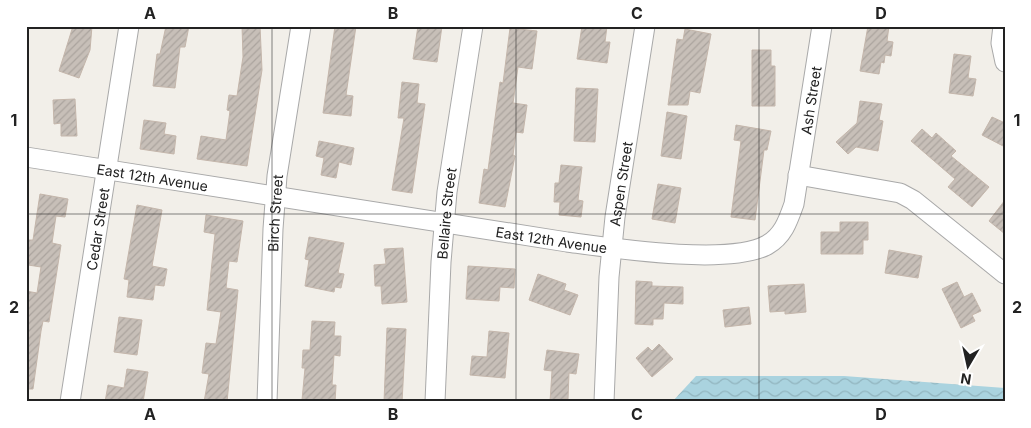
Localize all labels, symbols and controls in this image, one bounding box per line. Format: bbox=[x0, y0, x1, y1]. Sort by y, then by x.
text: A bbox=[144, 3, 156, 23]
text: B bbox=[388, 3, 398, 23]
text: C bbox=[631, 3, 643, 23]
text: D bbox=[875, 3, 887, 23]
street label: Ash Street bbox=[797, 65, 824, 136]
text: 1 bbox=[11, 110, 17, 130]
text: 1 bbox=[1014, 110, 1020, 130]
street label: Aspen Street bbox=[606, 140, 635, 227]
street label: East 12th Avenue bbox=[96, 160, 209, 194]
street label: Bellaire Street bbox=[433, 166, 459, 260]
street label: Birch Street bbox=[264, 174, 286, 252]
street label: Cedar Street bbox=[82, 186, 112, 272]
street label: East 12th Avenue bbox=[495, 222, 608, 256]
text: 2 bbox=[9, 297, 19, 317]
text: 2 bbox=[1012, 297, 1022, 317]
north arrow bbox=[944, 340, 994, 390]
text: N bbox=[959, 370, 972, 389]
text: A bbox=[144, 404, 156, 424]
text: B bbox=[388, 404, 398, 424]
text: C bbox=[631, 404, 643, 424]
text: D bbox=[875, 404, 887, 424]

